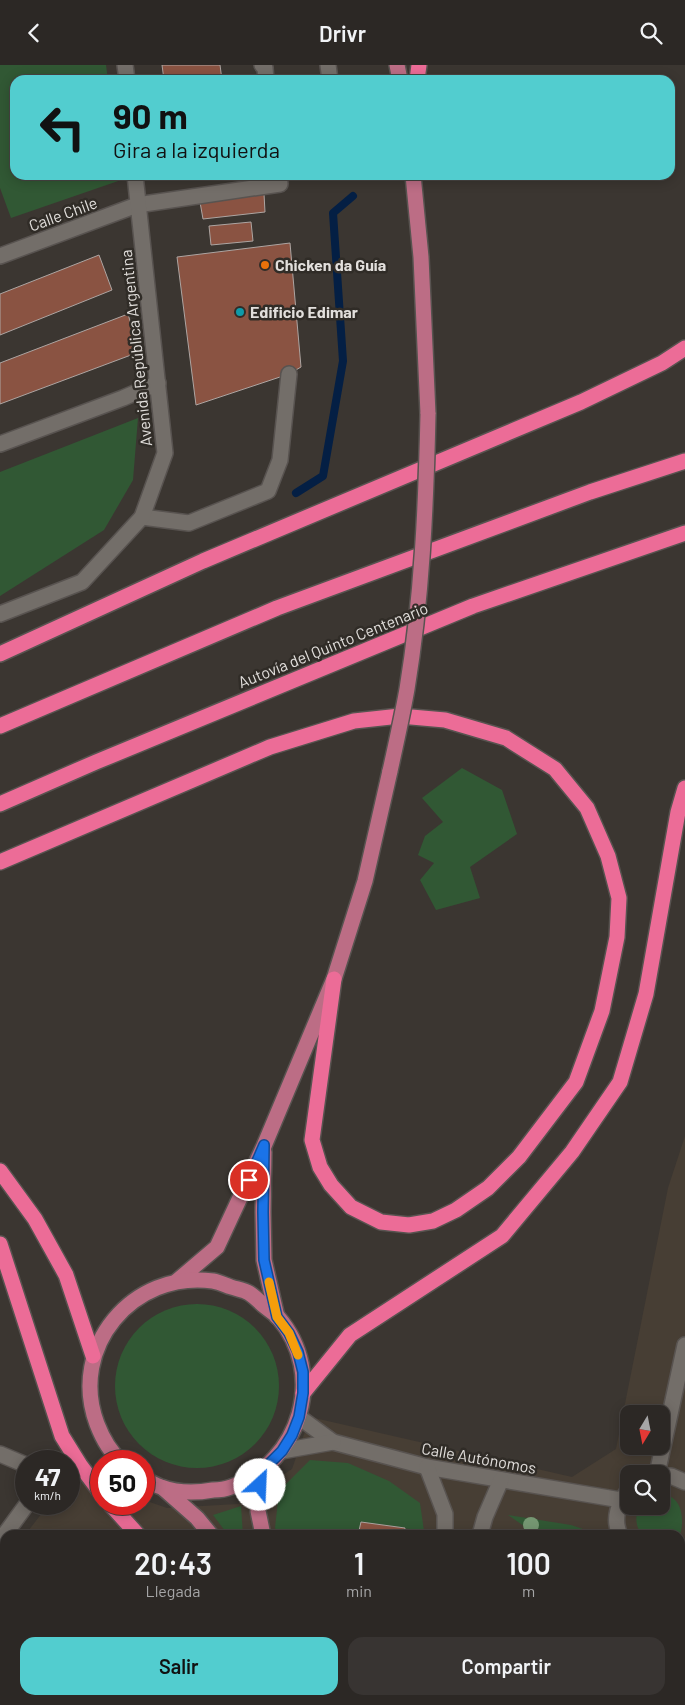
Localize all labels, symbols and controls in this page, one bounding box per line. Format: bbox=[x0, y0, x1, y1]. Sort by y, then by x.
icon: back bbox=[20, 19, 48, 47]
icon: search bbox=[637, 19, 665, 47]
text: Drivr bbox=[319, 20, 366, 46]
text: 90 m bbox=[113, 94, 188, 136]
icon: left bbox=[30, 95, 95, 160]
text: Gira a la izquierda bbox=[113, 136, 280, 162]
street label: Calle Chile bbox=[26, 192, 100, 235]
street label: Avenida República Argentina bbox=[116, 249, 155, 447]
place label: Chicken da Guía bbox=[275, 255, 386, 274]
marker: Chicken da Guía bbox=[259, 259, 271, 271]
place label: Edificio Edimar bbox=[250, 302, 358, 321]
marker: Edificio Edimar bbox=[234, 306, 246, 318]
street label: Autovía del Quinto Centenario bbox=[235, 598, 431, 691]
pin bbox=[228, 1159, 270, 1201]
icon: arrive bbox=[235, 1166, 263, 1194]
north arrow bbox=[620, 1405, 670, 1455]
map controls bbox=[620, 1405, 670, 1515]
street label: Calle Autónomos bbox=[420, 1438, 538, 1477]
speed limit sign: 50 bbox=[90, 1450, 155, 1515]
position arrow bbox=[233, 1458, 285, 1510]
text: 47 bbox=[35, 1461, 60, 1491]
button: search bbox=[620, 1465, 670, 1515]
text: km/h bbox=[34, 1488, 61, 1502]
text: 20:43 bbox=[134, 1545, 212, 1581]
text: 1 bbox=[354, 1545, 364, 1581]
text: 100 bbox=[506, 1545, 551, 1581]
text: Llegada bbox=[146, 1581, 201, 1600]
text: min bbox=[346, 1581, 372, 1600]
text: m bbox=[522, 1581, 535, 1600]
button: Salir bbox=[20, 1637, 338, 1695]
button: Compartir bbox=[348, 1637, 665, 1695]

